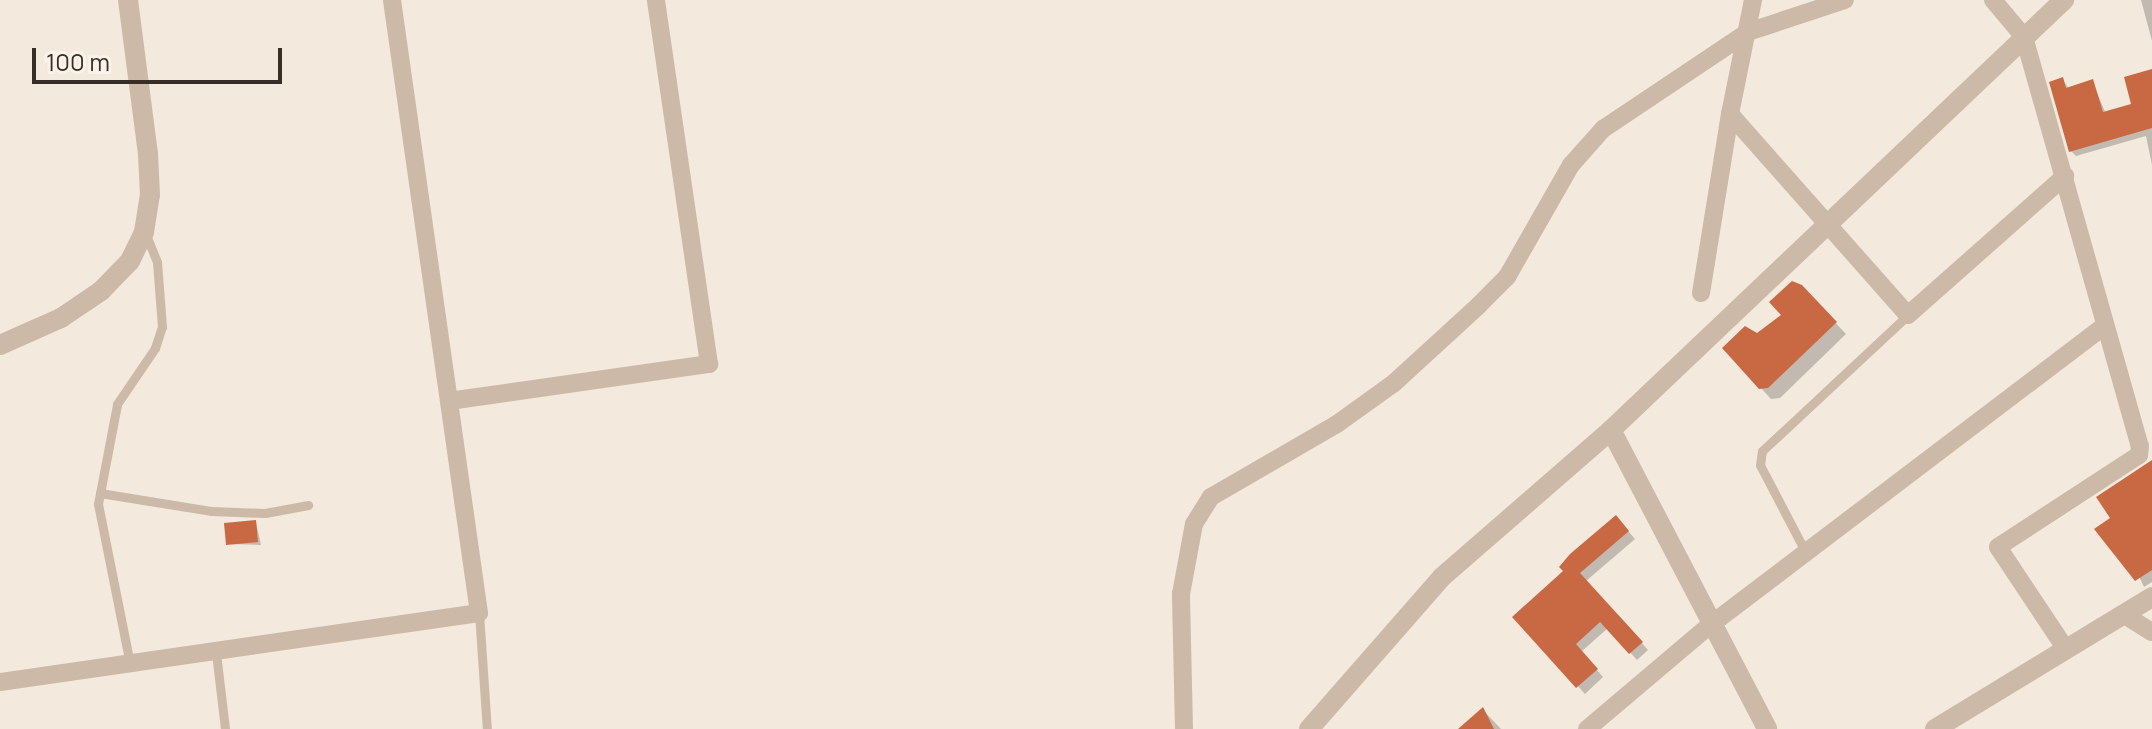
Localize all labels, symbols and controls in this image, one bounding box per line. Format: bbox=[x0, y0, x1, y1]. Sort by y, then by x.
scale bar bbox=[36, 32, 286, 82]
text: 100 m bbox=[46, 45, 110, 78]

